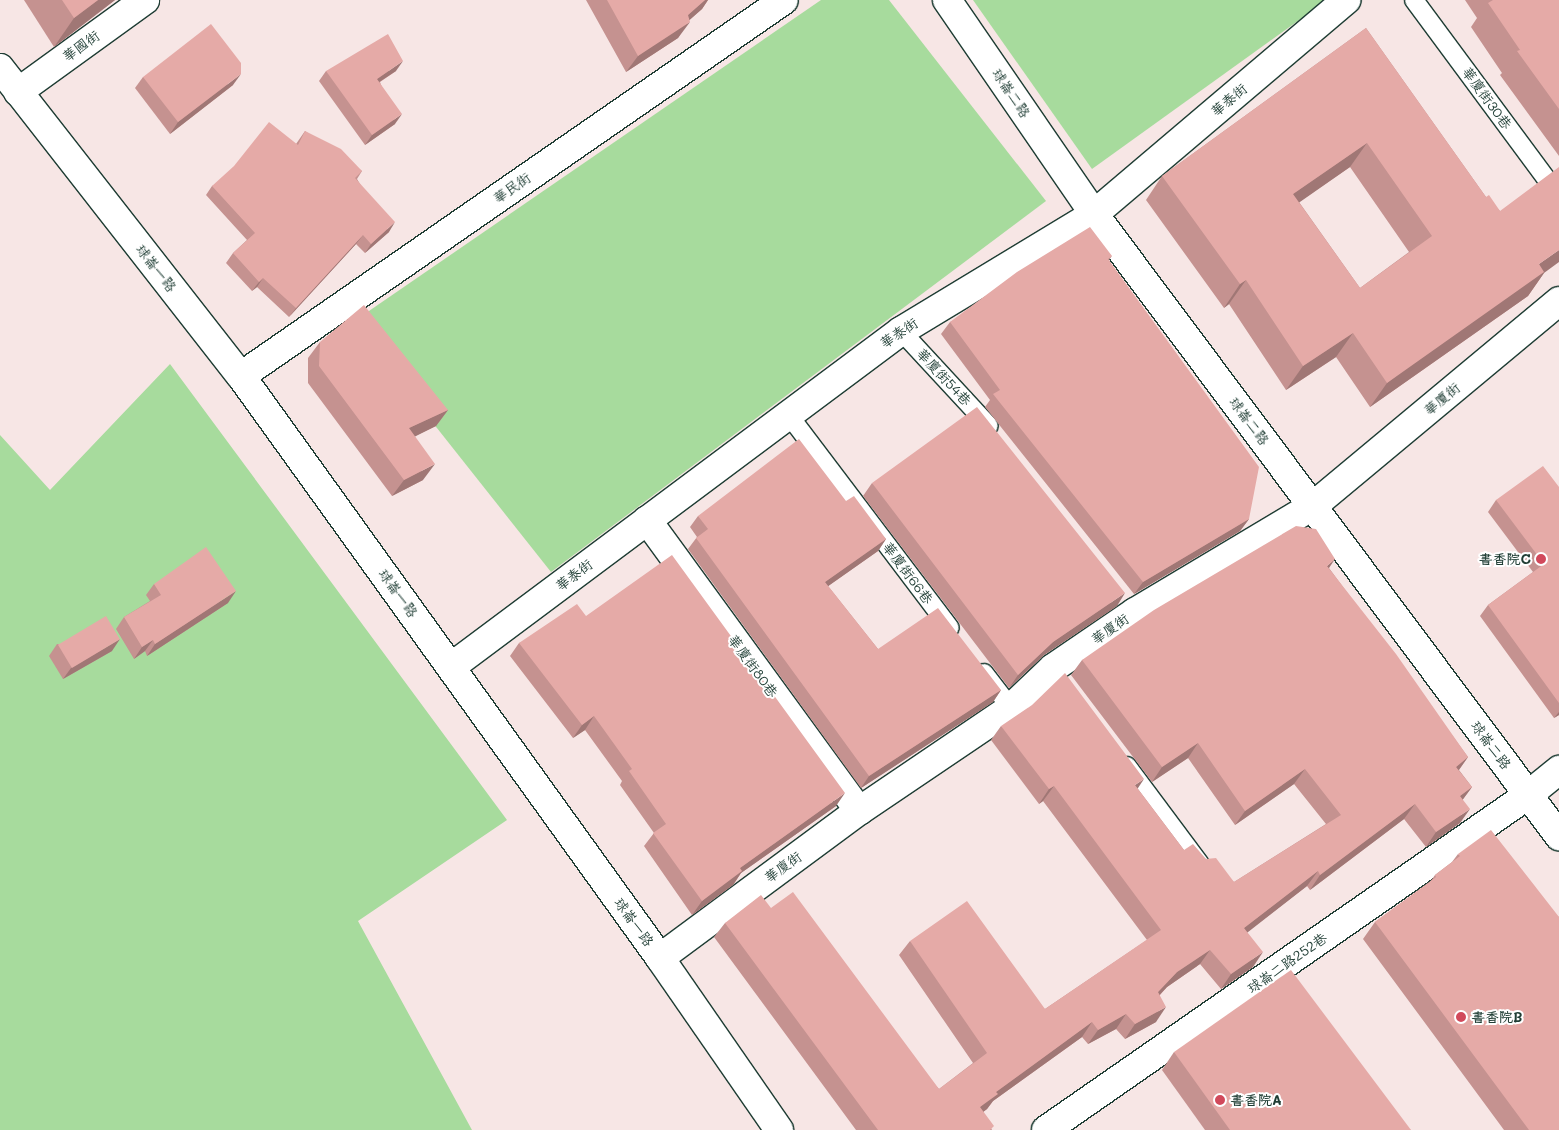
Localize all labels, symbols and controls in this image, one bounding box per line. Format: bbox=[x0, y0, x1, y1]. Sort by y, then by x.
street label: 華國街 bbox=[59, 27, 103, 65]
street label: 華廈街30巷 bbox=[1459, 64, 1515, 132]
street label: 球崙二路 bbox=[988, 65, 1034, 121]
street label: 華泰街 bbox=[1208, 80, 1250, 120]
street label: 華民街 bbox=[490, 169, 534, 207]
street label: 球崙一路 bbox=[132, 241, 180, 295]
street label: 華泰街 bbox=[877, 314, 921, 352]
street label: 華廈街54巷 bbox=[913, 345, 975, 409]
street label: 華廈街 bbox=[1421, 379, 1463, 419]
street label: 球崙二路 bbox=[1225, 394, 1273, 448]
street label: 華廈街66巷 bbox=[879, 539, 937, 607]
place label: 書香院C bbox=[1479, 551, 1531, 567]
marker: 書香院C bbox=[1535, 553, 1547, 565]
street label: 華泰街 bbox=[552, 556, 596, 594]
street label: 球崙一路 bbox=[375, 565, 421, 621]
street label: 華廈街 bbox=[1088, 610, 1132, 648]
street label: 華廈街80巷 bbox=[725, 631, 781, 701]
street label: 球崙二路 bbox=[1467, 718, 1515, 772]
street label: 華廈街 bbox=[761, 848, 805, 886]
street label: 球崙一路 bbox=[611, 894, 657, 950]
street label: 球崙二路252巷 bbox=[1244, 929, 1330, 997]
place label: 書香院B bbox=[1471, 1009, 1522, 1025]
marker: 書香院B bbox=[1455, 1011, 1467, 1023]
place label: 書香院A bbox=[1230, 1092, 1282, 1108]
marker: 書香院A bbox=[1214, 1094, 1226, 1106]

